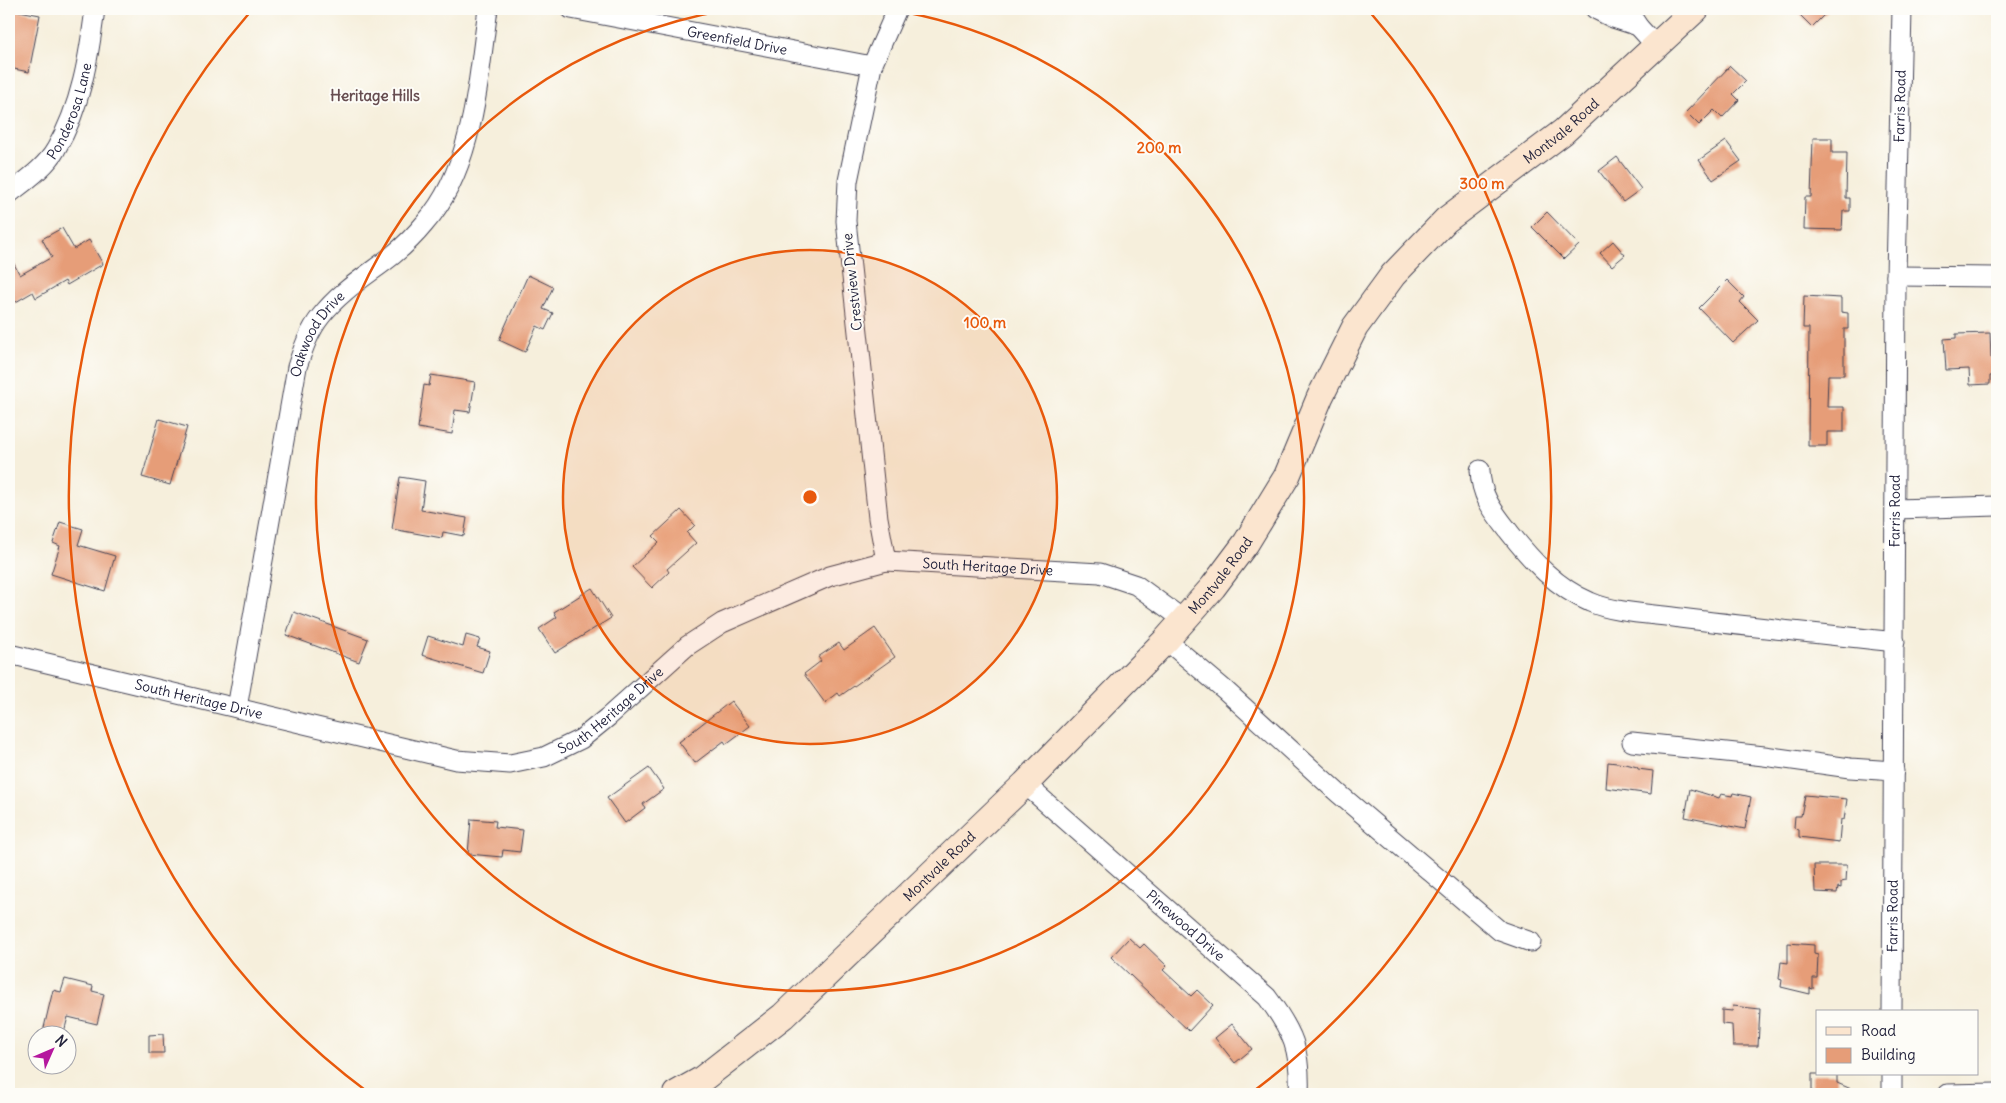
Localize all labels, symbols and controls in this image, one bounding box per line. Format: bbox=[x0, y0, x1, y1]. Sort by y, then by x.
street label: Greenfield Drive bbox=[685, 22, 789, 59]
street label: Ponderosa Lane bbox=[43, 61, 95, 163]
street label: Farris Road bbox=[1890, 70, 1910, 142]
district label: Heritage Hills bbox=[330, 86, 420, 106]
street label: Montvale Road bbox=[1520, 94, 1603, 168]
text: 200 m bbox=[1137, 138, 1181, 157]
text: 300 m bbox=[1460, 174, 1505, 193]
street label: Crestview Drive bbox=[838, 232, 866, 332]
street label: Oakwood Drive bbox=[286, 287, 348, 378]
text: 100 m bbox=[964, 313, 1006, 332]
street label: Farris Road bbox=[1886, 475, 1904, 547]
centre of rings bbox=[801, 488, 819, 506]
street label: Montvale Road bbox=[1184, 534, 1257, 618]
street label: South Heritage Drive bbox=[922, 554, 1054, 579]
street label: South Heritage Drive bbox=[555, 663, 667, 758]
street label: South Heritage Drive bbox=[133, 675, 264, 723]
street label: Montvale Road bbox=[899, 827, 979, 905]
street label: Farris Road bbox=[1883, 880, 1902, 952]
street label: Pinewood Drive bbox=[1143, 886, 1229, 965]
legend bbox=[1816, 1010, 1978, 1076]
text: Road bbox=[1861, 1021, 1896, 1040]
north arrow bbox=[28, 1026, 78, 1076]
text: N bbox=[51, 1031, 71, 1051]
text: Building bbox=[1861, 1045, 1916, 1064]

